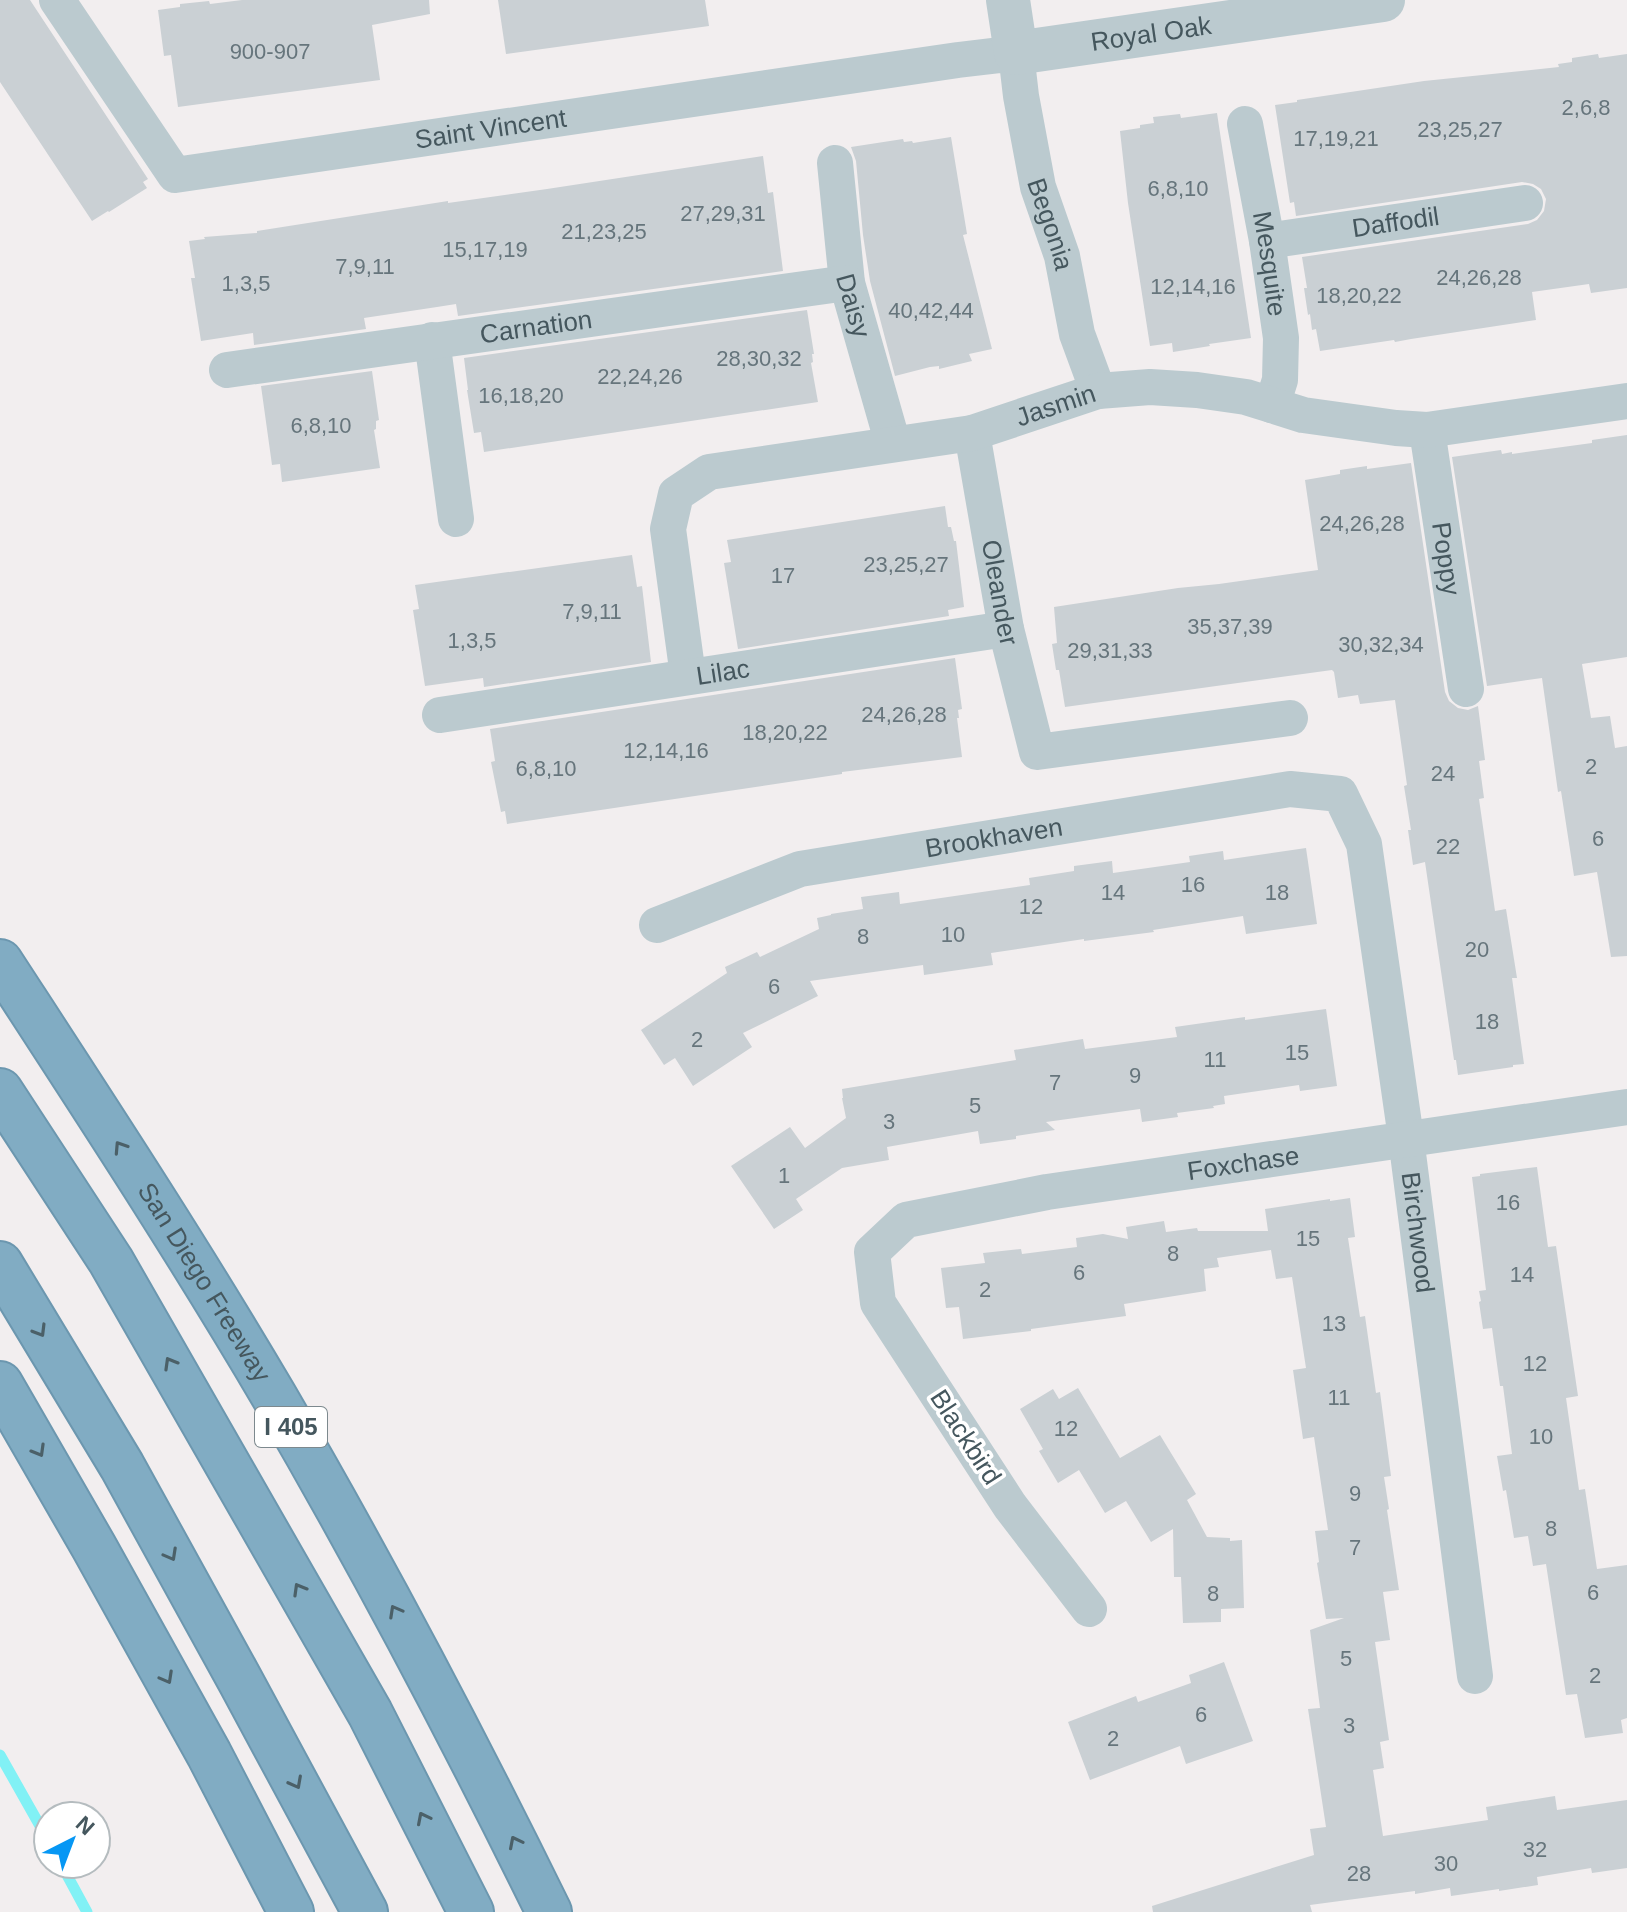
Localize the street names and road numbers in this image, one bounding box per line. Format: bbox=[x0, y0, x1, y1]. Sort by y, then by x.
street label: Royal Oak bbox=[1089, 10, 1214, 57]
street label: Saint Vincent bbox=[413, 103, 569, 155]
street label: Begonia bbox=[1021, 174, 1079, 273]
street label: Daffodil bbox=[1350, 201, 1441, 243]
street label: Mesquite bbox=[1247, 209, 1293, 318]
street label: Daisy bbox=[830, 270, 877, 341]
street label: Carnation bbox=[478, 304, 594, 349]
street label: Jasmin bbox=[1012, 378, 1100, 432]
street label: Poppy bbox=[1426, 520, 1467, 597]
street label: Oleander bbox=[976, 537, 1025, 649]
street label: Lilac bbox=[694, 653, 751, 691]
street label: Brookhaven bbox=[923, 811, 1065, 863]
street label: Foxchase bbox=[1185, 1140, 1301, 1186]
street label: Birchwood bbox=[1396, 1170, 1441, 1295]
street label: San Diego Freeway bbox=[132, 1177, 277, 1387]
street label: Blackbird bbox=[924, 1384, 1008, 1490]
road number: I 405 bbox=[255, 1407, 327, 1447]

